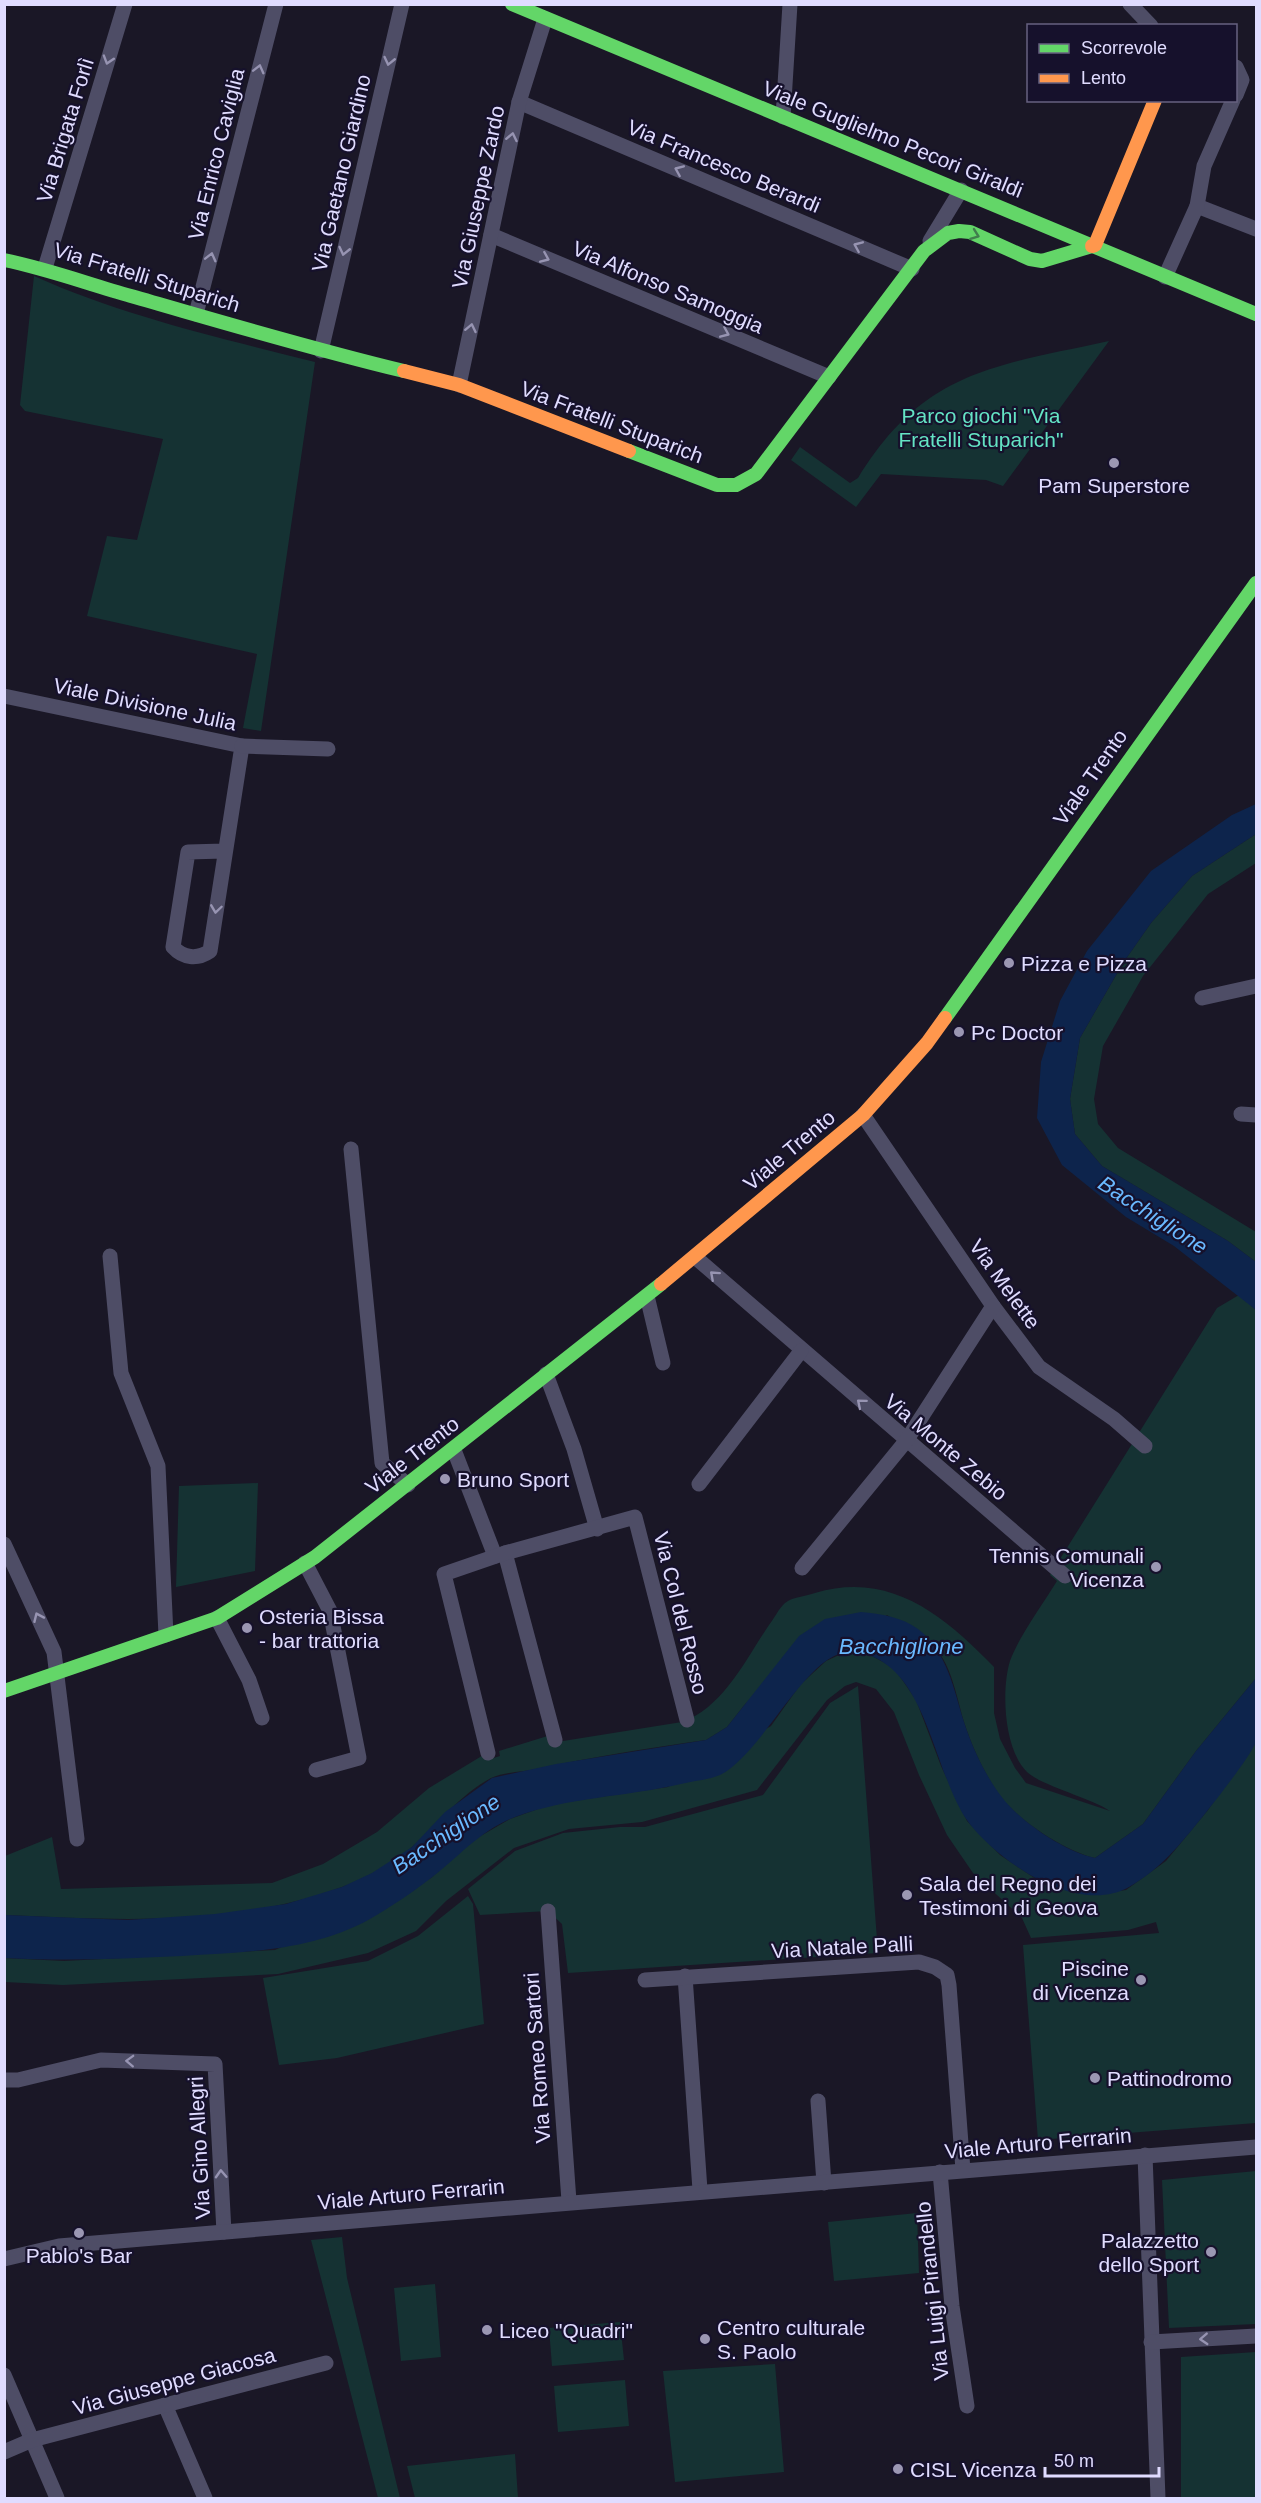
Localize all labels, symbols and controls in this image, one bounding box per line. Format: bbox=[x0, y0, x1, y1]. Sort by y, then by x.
legend bbox=[1027, 24, 1237, 102]
text: Scorrevole bbox=[1081, 38, 1167, 58]
street label: Via Brigata Forlì bbox=[32, 55, 98, 205]
one-way arrow bbox=[103, 55, 115, 65]
one-way arrow bbox=[383, 56, 396, 66]
one-way arrow bbox=[252, 64, 265, 74]
street label: Via Enrico Caviglia bbox=[184, 66, 249, 242]
text: Lento bbox=[1081, 68, 1126, 88]
street label: Via Gaetano Giardino bbox=[307, 72, 375, 274]
street label: Viale Guglielmo Pecori Giraldi bbox=[760, 76, 1026, 202]
street label: Via Giuseppe Zardo bbox=[447, 103, 509, 291]
street label: Via Francesco Berardi bbox=[624, 115, 824, 217]
one-way arrow bbox=[504, 132, 517, 142]
one-way arrow bbox=[674, 165, 685, 177]
one-way arrow bbox=[969, 228, 980, 241]
street label: Via Alfonso Samoggia bbox=[569, 236, 767, 338]
street label: Via Fratelli Stuparich bbox=[51, 238, 243, 316]
one-way arrow bbox=[853, 241, 864, 253]
one-way arrow bbox=[339, 246, 352, 256]
one-way arrow bbox=[539, 251, 550, 263]
one-way arrow bbox=[203, 253, 216, 263]
one-way arrow bbox=[464, 323, 477, 333]
one-way arrow bbox=[719, 326, 730, 338]
street label: Via Fratelli Stuparich bbox=[518, 377, 706, 467]
park label: Parco giochi "Via Fratelli Stuparich" bbox=[898, 404, 1064, 451]
marker: Pam Superstore bbox=[1107, 456, 1121, 470]
place label: Pam Superstore bbox=[1038, 474, 1190, 497]
street label: Viale Divisione Julia bbox=[51, 673, 239, 735]
street label: Viale Trento bbox=[1049, 725, 1131, 829]
one-way arrow bbox=[210, 904, 223, 914]
place label: Pizza e Pizza bbox=[1021, 952, 1147, 975]
marker: Pizza e Pizza bbox=[1002, 956, 1016, 970]
place label: Pc Doctor bbox=[971, 1021, 1063, 1044]
marker: Pc Doctor bbox=[952, 1025, 966, 1039]
street label: Viale Trento bbox=[739, 1105, 839, 1195]
water label: Bacchiglione bbox=[1094, 1171, 1212, 1259]
street label: Via Melette bbox=[965, 1235, 1045, 1333]
one-way arrow bbox=[710, 1271, 721, 1282]
street label: Via Monte Zebio bbox=[880, 1389, 1012, 1505]
one-way arrow bbox=[857, 1399, 868, 1410]
street label: Viale Trento bbox=[361, 1412, 463, 1498]
place label: Bruno Sport bbox=[457, 1468, 569, 1491]
marker: Bruno Sport bbox=[438, 1472, 452, 1486]
street label: Via Col del Rosso bbox=[650, 1529, 712, 1697]
place label: Tennis Comunali Vicenza bbox=[989, 1544, 1144, 1591]
marker: Tennis Comunali Vicenza bbox=[1149, 1560, 1163, 1574]
place label: Osteria Bissa - bar trattoria bbox=[259, 1605, 384, 1652]
one-way arrow bbox=[33, 1612, 45, 1623]
marker: Osteria Bissa - bar trattoria bbox=[240, 1621, 254, 1635]
water label: Bacchiglione bbox=[839, 1634, 963, 1659]
water label: Bacchiglione bbox=[387, 1789, 505, 1879]
place label: Sala del Regno dei Testimoni di Geova bbox=[919, 1872, 1098, 1919]
marker: Sala del Regno dei Testimoni di Geova bbox=[900, 1888, 914, 1902]
street label: Via Natale Palli bbox=[770, 1932, 914, 1962]
place label: Piscine di Vicenza bbox=[1032, 1957, 1129, 2004]
street label: Via Romeo Sartori bbox=[520, 1972, 554, 2144]
marker: Piscine di Vicenza bbox=[1134, 1973, 1148, 1987]
one-way arrow bbox=[126, 2055, 135, 2067]
place label: Pattinodromo bbox=[1107, 2067, 1232, 2090]
marker: Pattinodromo bbox=[1088, 2071, 1102, 2085]
street label: Via Gino Allegri bbox=[184, 2076, 214, 2220]
street label: Viale Arturo Ferrarin bbox=[944, 2123, 1132, 2163]
one-way arrow bbox=[215, 2169, 228, 2178]
street label: Viale Arturo Ferrarin bbox=[317, 2174, 505, 2214]
street label: Via Luigi Pirandello bbox=[911, 2201, 953, 2381]
marker: Pablo's Bar bbox=[72, 2226, 86, 2240]
place label: Palazzetto dello Sport bbox=[1099, 2229, 1199, 2276]
place label: Pablo's Bar bbox=[26, 2244, 132, 2267]
marker: Palazzetto dello Sport bbox=[1204, 2245, 1218, 2259]
place label: Centro culturale S. Paolo bbox=[717, 2316, 865, 2363]
place label: Liceo "Quadri" bbox=[499, 2319, 633, 2342]
marker: Liceo "Quadri" bbox=[480, 2323, 494, 2337]
marker: Centro culturale S. Paolo bbox=[698, 2332, 712, 2346]
one-way arrow bbox=[1199, 2332, 1208, 2345]
street label: Via Giuseppe Giacosa bbox=[70, 2343, 278, 2419]
scale bar bbox=[1045, 2440, 1159, 2478]
text: 50 m bbox=[1054, 2451, 1094, 2471]
place label: CISL Vicenza bbox=[910, 2458, 1036, 2481]
marker: CISL Vicenza bbox=[891, 2462, 905, 2476]

